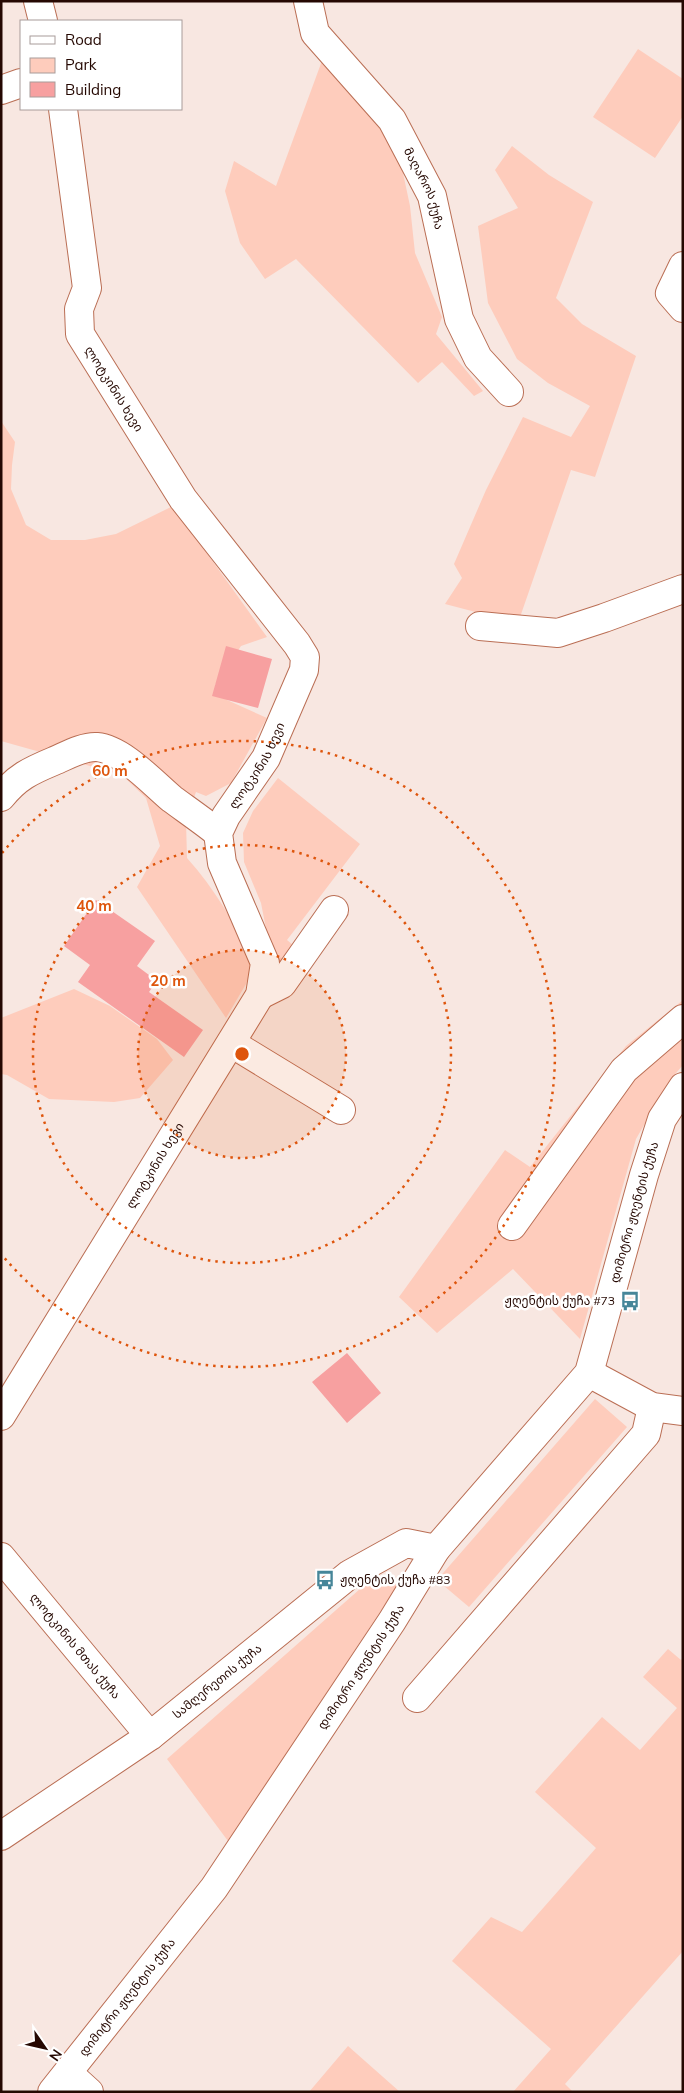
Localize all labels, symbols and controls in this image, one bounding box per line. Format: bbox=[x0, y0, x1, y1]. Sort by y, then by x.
legend bbox=[20, 20, 182, 110]
text: Road bbox=[65, 30, 102, 49]
text: Park bbox=[65, 55, 97, 74]
text: Building bbox=[65, 80, 121, 99]
street label: მაღაროს ქუჩა bbox=[401, 145, 447, 231]
street label: ლოტკინის ხევი bbox=[81, 343, 147, 435]
street label: ლოტკინის ხევი bbox=[225, 720, 288, 812]
text: 60 m bbox=[92, 761, 128, 780]
text: 40 m bbox=[76, 896, 112, 915]
text: 20 m bbox=[150, 971, 186, 990]
centre of rings bbox=[233, 1045, 251, 1063]
street label: ლოტკინის ხევი bbox=[123, 1120, 187, 1212]
street label: დიმიტრი ჟღენტის ქუჩა bbox=[606, 1140, 661, 1285]
bus stop icon: ჟღენტის ქუჩა #73 bbox=[619, 1290, 641, 1312]
place label: ჟღენტის ქუჩა #73 bbox=[505, 1293, 615, 1309]
bus stop icon: ჟღენტის ქუჩა #83 bbox=[314, 1569, 336, 1591]
place label: ჟღენტის ქუჩა #83 bbox=[340, 1572, 450, 1588]
street label: ლოტკინის მთას ქუჩა bbox=[26, 1590, 124, 1702]
street label: დიმიტრი ჟღენტის ქუჩა bbox=[314, 1602, 407, 1732]
street label: სამღერეთის ქუჩა bbox=[169, 1641, 264, 1722]
street label: დიმიტრი ჟღენტის ქუჩა bbox=[76, 1935, 178, 2059]
north arrow bbox=[20, 2023, 70, 2073]
text: N bbox=[45, 2046, 66, 2065]

